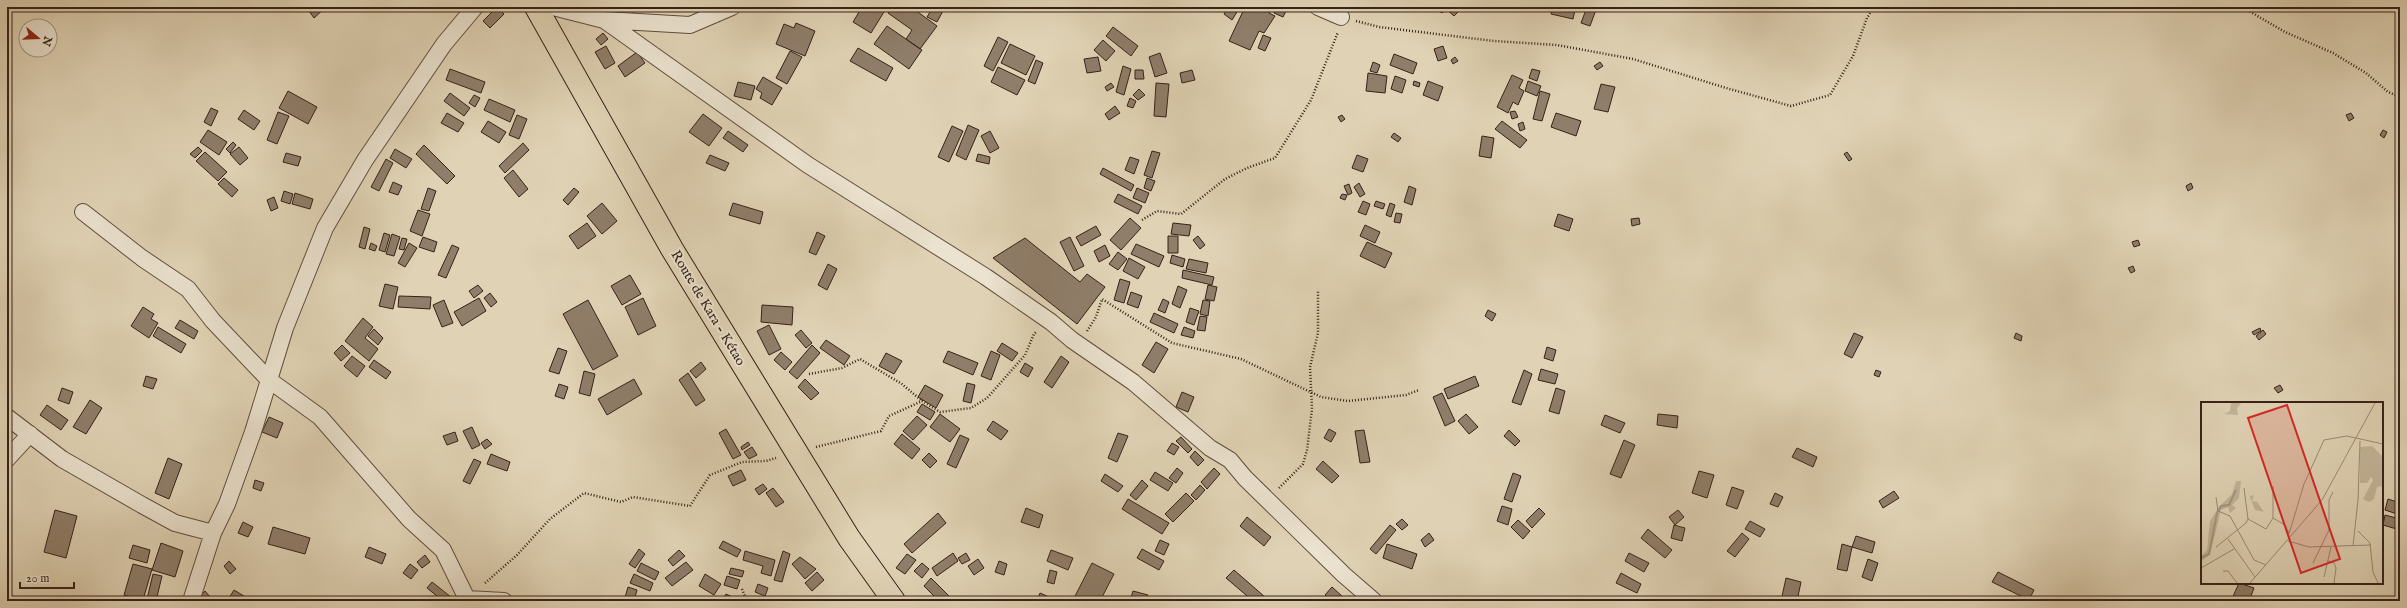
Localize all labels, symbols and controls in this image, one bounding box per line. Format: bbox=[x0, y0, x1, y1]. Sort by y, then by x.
north arrow bbox=[18, 18, 58, 58]
text: N bbox=[38, 33, 55, 48]
street label: Route de Kara - Kétao bbox=[666, 247, 750, 369]
inset map bbox=[2201, 402, 2383, 584]
scale bar bbox=[20, 564, 74, 590]
text: 20 m bbox=[26, 571, 49, 586]

